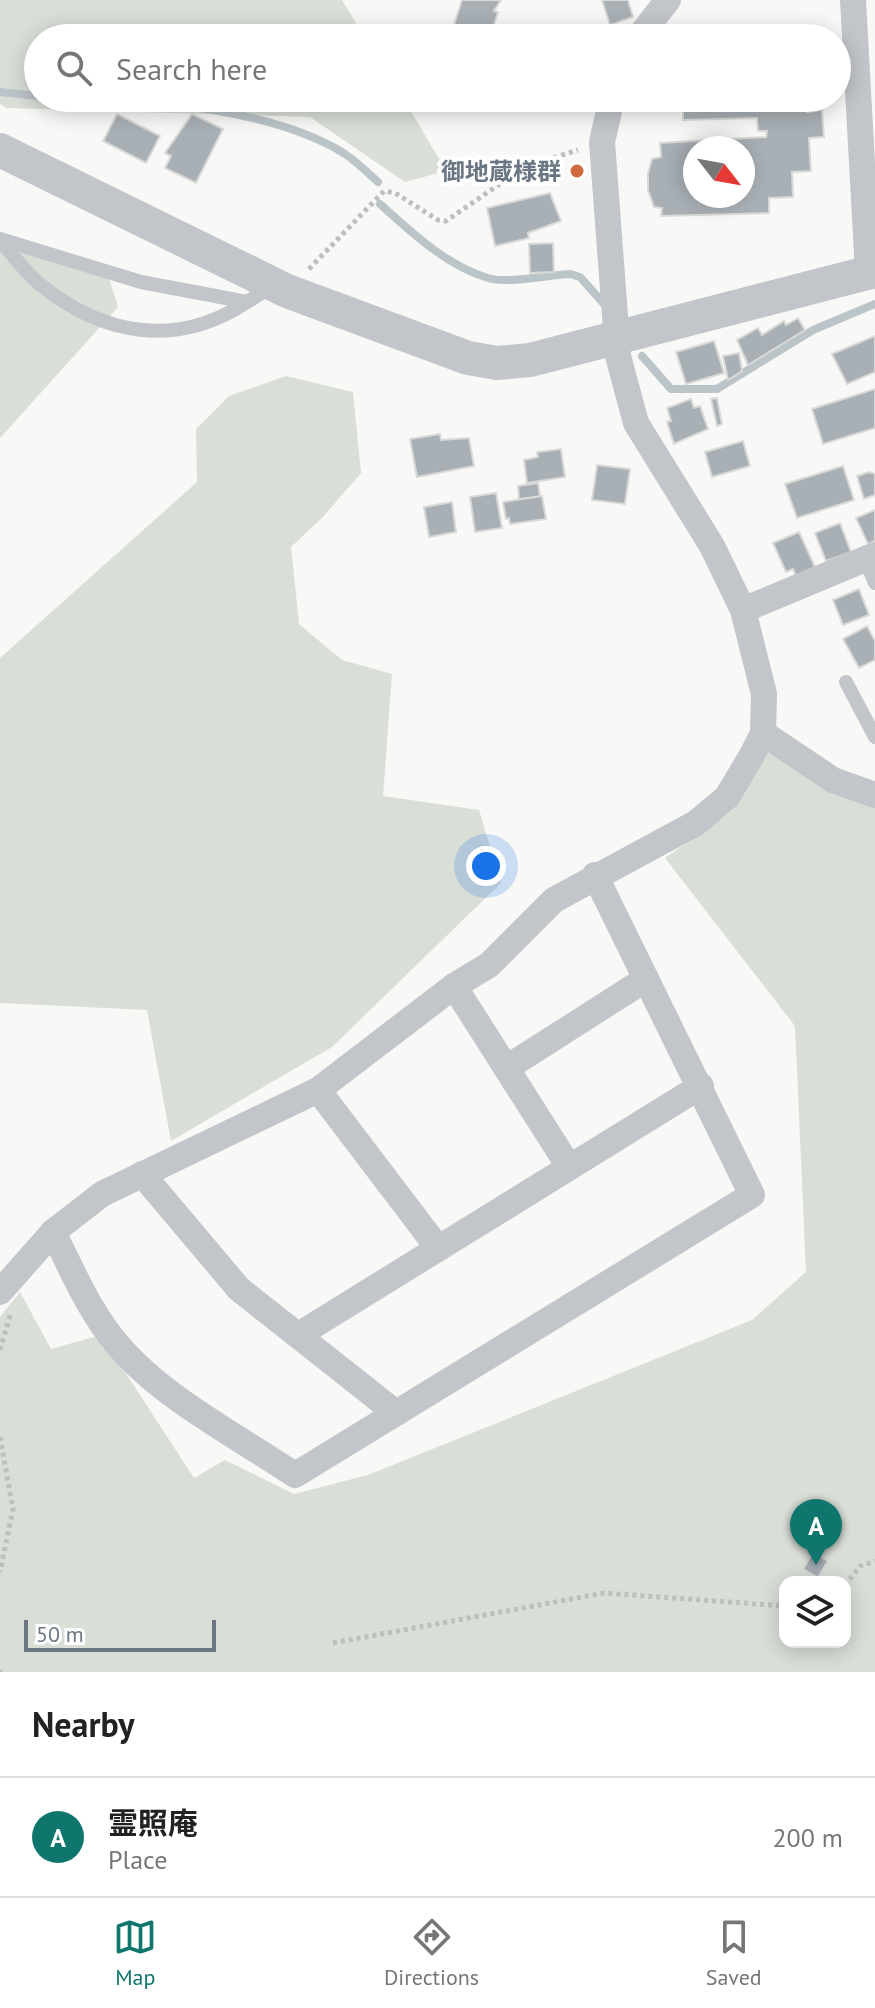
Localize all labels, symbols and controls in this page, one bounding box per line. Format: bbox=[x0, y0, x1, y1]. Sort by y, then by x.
search box bbox=[24, 24, 851, 112]
icon: search bbox=[52, 46, 96, 90]
text: Search here bbox=[116, 49, 267, 88]
north arrow bbox=[683, 136, 755, 208]
place label: 御地蔵様群 bbox=[441, 156, 561, 187]
marker: 御地蔵様群 bbox=[568, 162, 586, 180]
your location bbox=[466, 846, 506, 886]
pin: A bbox=[790, 1499, 842, 1565]
map controls bbox=[779, 1576, 851, 1648]
button: layers bbox=[779, 1576, 851, 1648]
scale bar bbox=[24, 1616, 216, 1652]
text: 50 m bbox=[36, 1620, 84, 1648]
text: Nearby bbox=[32, 1702, 134, 1746]
text: 霊照庵 bbox=[108, 1803, 198, 1842]
text: A bbox=[50, 1821, 66, 1854]
text: 200 m bbox=[772, 1821, 843, 1854]
text: Place bbox=[108, 1843, 167, 1876]
tab: Map bbox=[113, 1915, 157, 1991]
tab: Directions bbox=[384, 1915, 479, 1991]
tab: Saved bbox=[706, 1915, 762, 1991]

